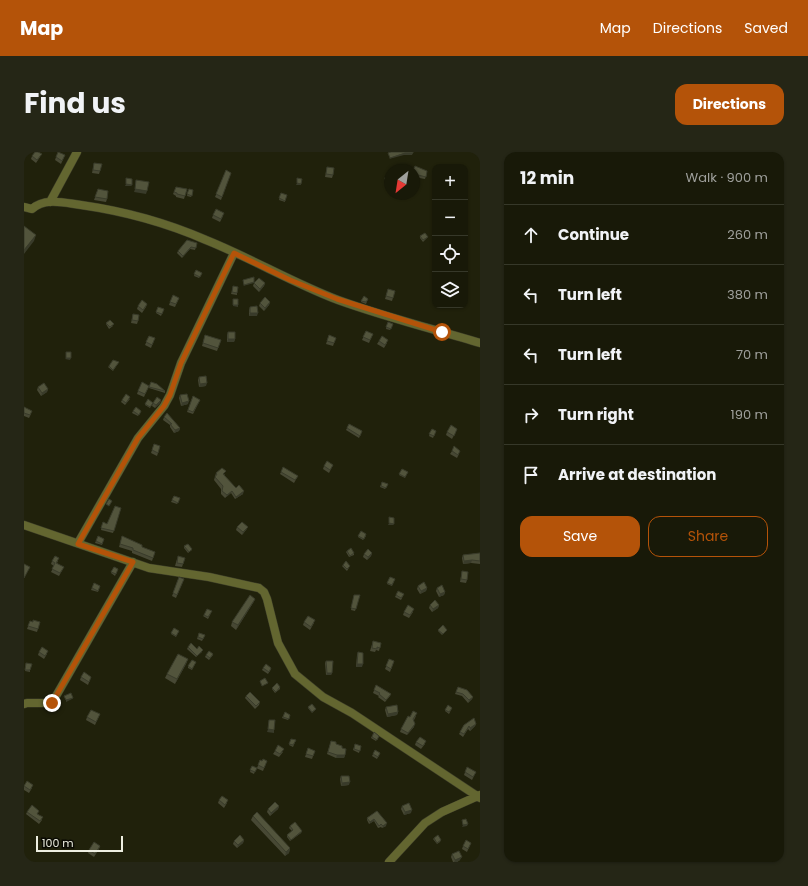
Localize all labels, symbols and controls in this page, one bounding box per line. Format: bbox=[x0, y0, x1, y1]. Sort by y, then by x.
text: Map bbox=[20, 15, 63, 42]
text: Map bbox=[600, 18, 631, 38]
text: Directions bbox=[653, 18, 722, 38]
text: Saved bbox=[744, 18, 788, 38]
text: Find us bbox=[24, 84, 126, 123]
button: Directions bbox=[675, 84, 784, 125]
north arrow bbox=[384, 164, 420, 200]
map controls bbox=[432, 164, 468, 308]
button: + bbox=[432, 164, 468, 200]
text: 12 min bbox=[520, 166, 574, 190]
text: Walk · 900 m bbox=[686, 168, 768, 187]
button: − bbox=[432, 200, 468, 236]
icon: ahead bbox=[520, 224, 542, 246]
text: Continue bbox=[558, 224, 629, 245]
text: 260 m bbox=[727, 225, 768, 244]
button: locate bbox=[432, 236, 468, 272]
button: layers bbox=[432, 272, 468, 308]
icon: left bbox=[520, 284, 542, 306]
text: Turn left bbox=[558, 284, 622, 305]
text: 380 m bbox=[727, 285, 768, 304]
route start bbox=[433, 323, 451, 341]
icon: left bbox=[520, 344, 542, 366]
text: Turn left bbox=[558, 344, 622, 365]
text: 70 m bbox=[736, 345, 768, 364]
icon: right bbox=[520, 404, 542, 426]
text: Turn right bbox=[558, 404, 634, 425]
text: 190 m bbox=[731, 405, 768, 424]
icon: arrive bbox=[520, 464, 542, 486]
text: Arrive at destination bbox=[558, 464, 716, 485]
button: Save bbox=[520, 516, 640, 557]
button: Share bbox=[648, 516, 768, 557]
route end bbox=[43, 694, 61, 712]
scale bar bbox=[36, 834, 123, 853]
text: 100 m bbox=[42, 835, 74, 851]

